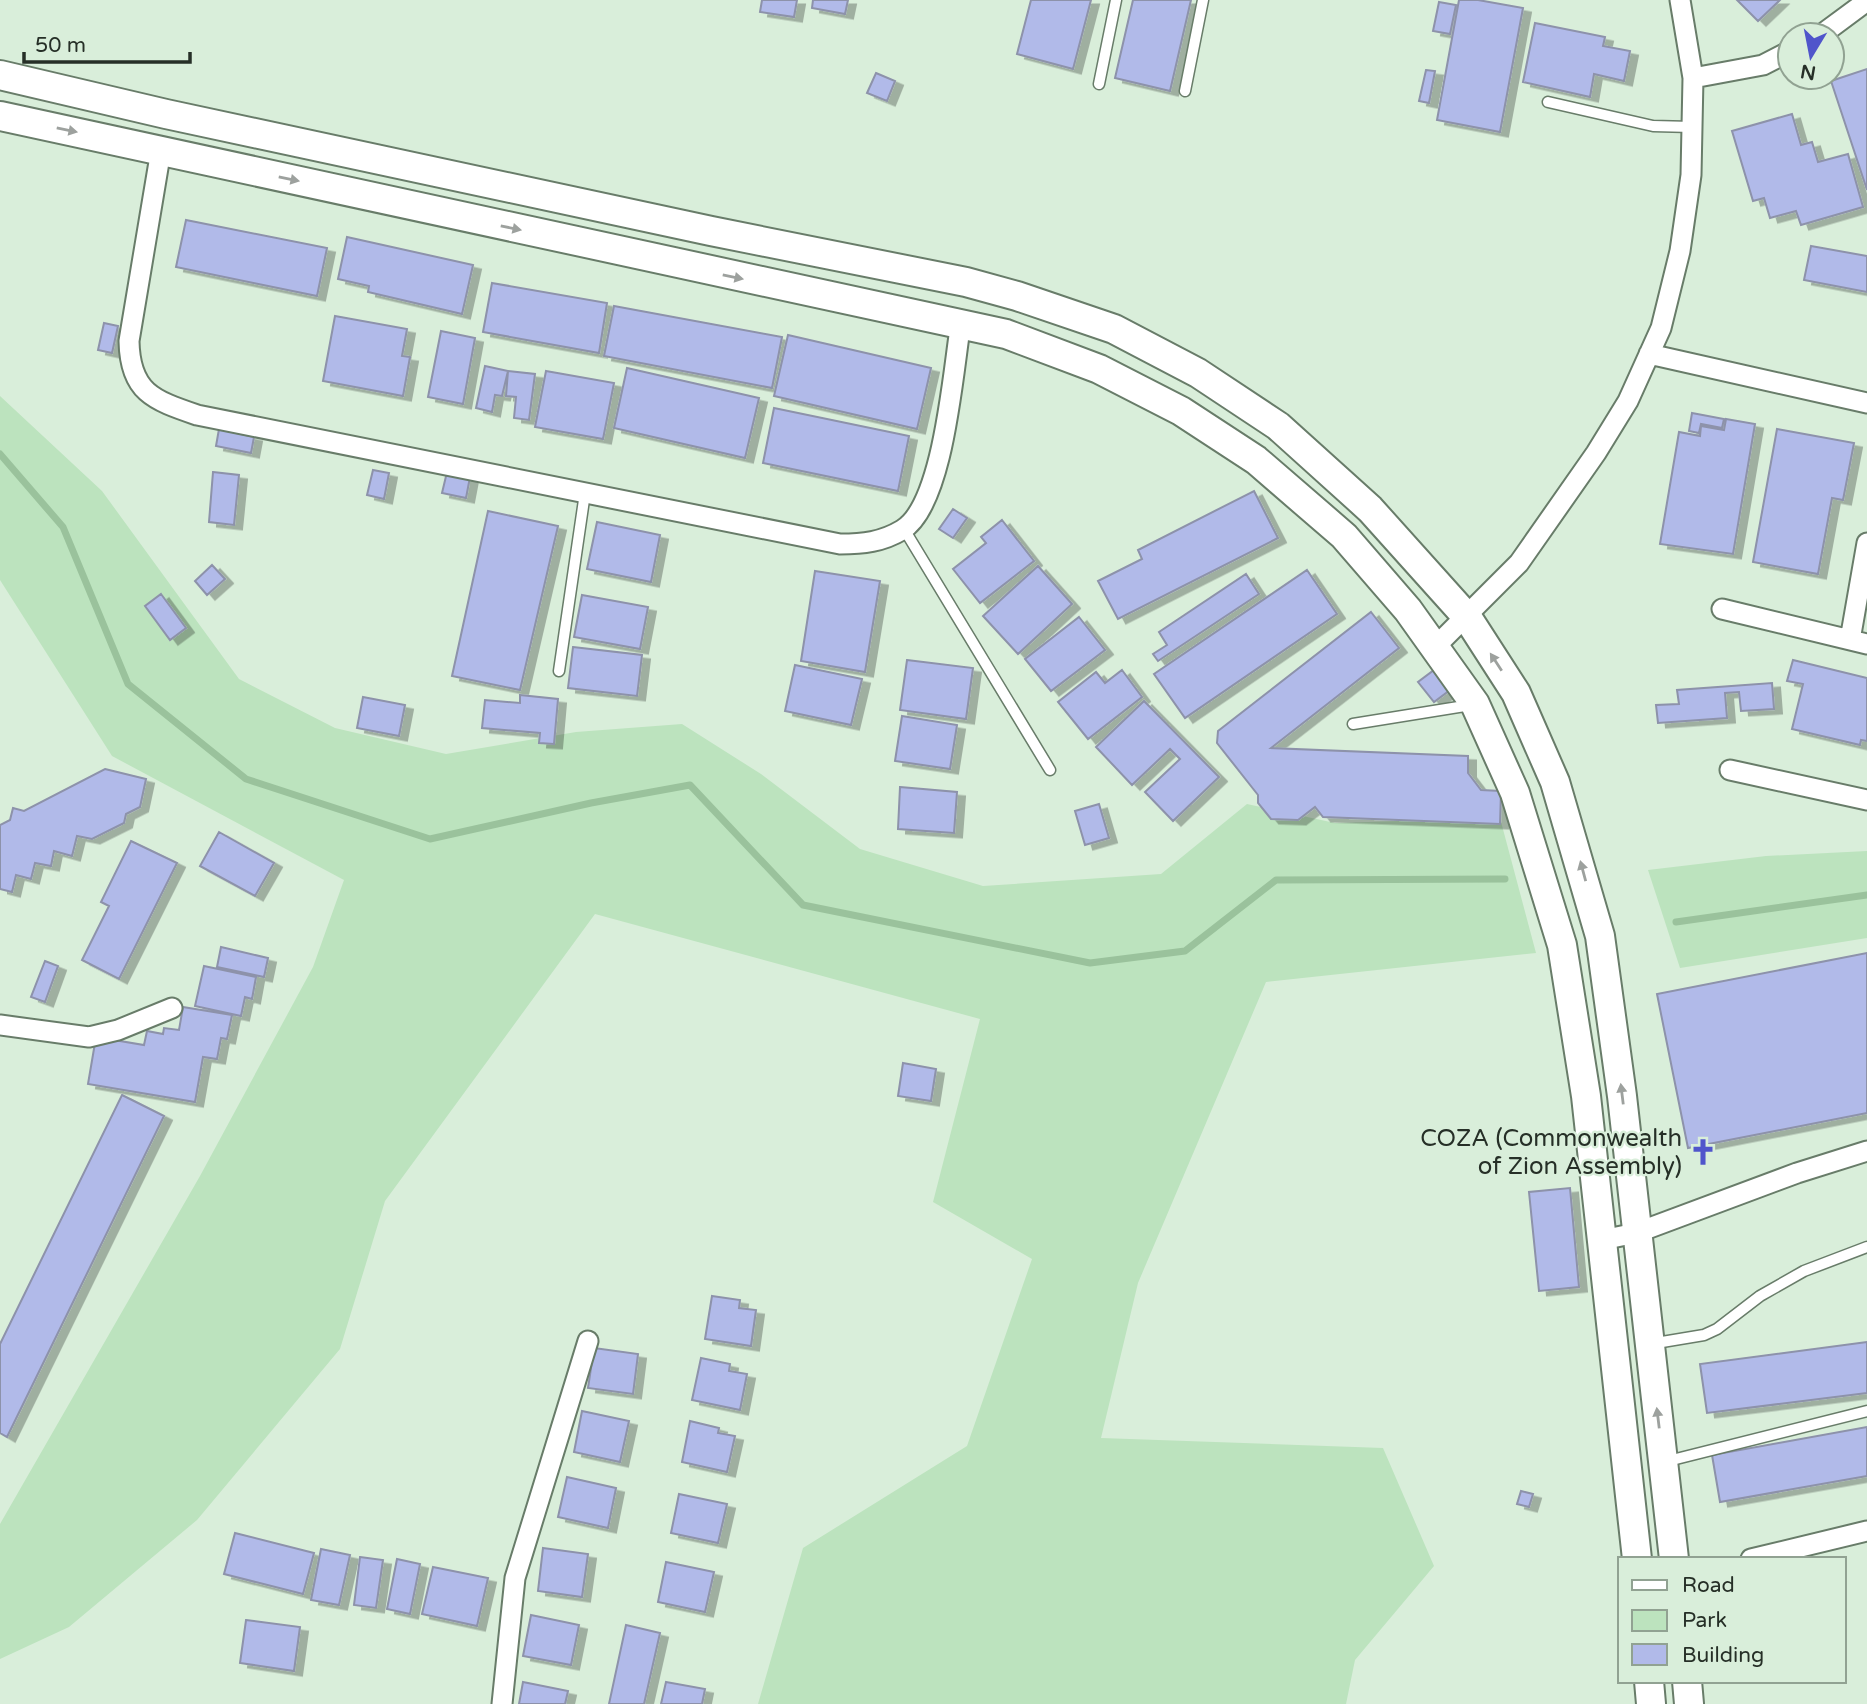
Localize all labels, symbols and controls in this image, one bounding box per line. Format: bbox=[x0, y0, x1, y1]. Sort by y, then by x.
scale bar bbox=[24, 21, 191, 65]
north arrow bbox=[1776, 21, 1846, 91]
text: 50 m bbox=[35, 33, 86, 58]
text: N bbox=[1799, 60, 1818, 84]
one-way arrow bbox=[56, 125, 78, 136]
one-way arrow bbox=[278, 173, 300, 184]
one-way arrow bbox=[500, 223, 522, 234]
one-way arrow bbox=[722, 271, 744, 282]
one-way arrow bbox=[1489, 652, 1502, 671]
one-way arrow bbox=[1577, 860, 1587, 881]
one-way arrow bbox=[1616, 1083, 1627, 1105]
place label: COZA (Commonwealth of Zion Assembly) bbox=[1420, 1124, 1682, 1181]
church icon: COZA (Commonwealth of Zion Assembly) bbox=[1688, 1137, 1718, 1167]
one-way arrow bbox=[1653, 1407, 1664, 1429]
legend bbox=[1618, 1557, 1846, 1683]
text: Road bbox=[1682, 1573, 1735, 1598]
text: Park bbox=[1682, 1608, 1727, 1633]
text: Building bbox=[1682, 1643, 1764, 1668]

